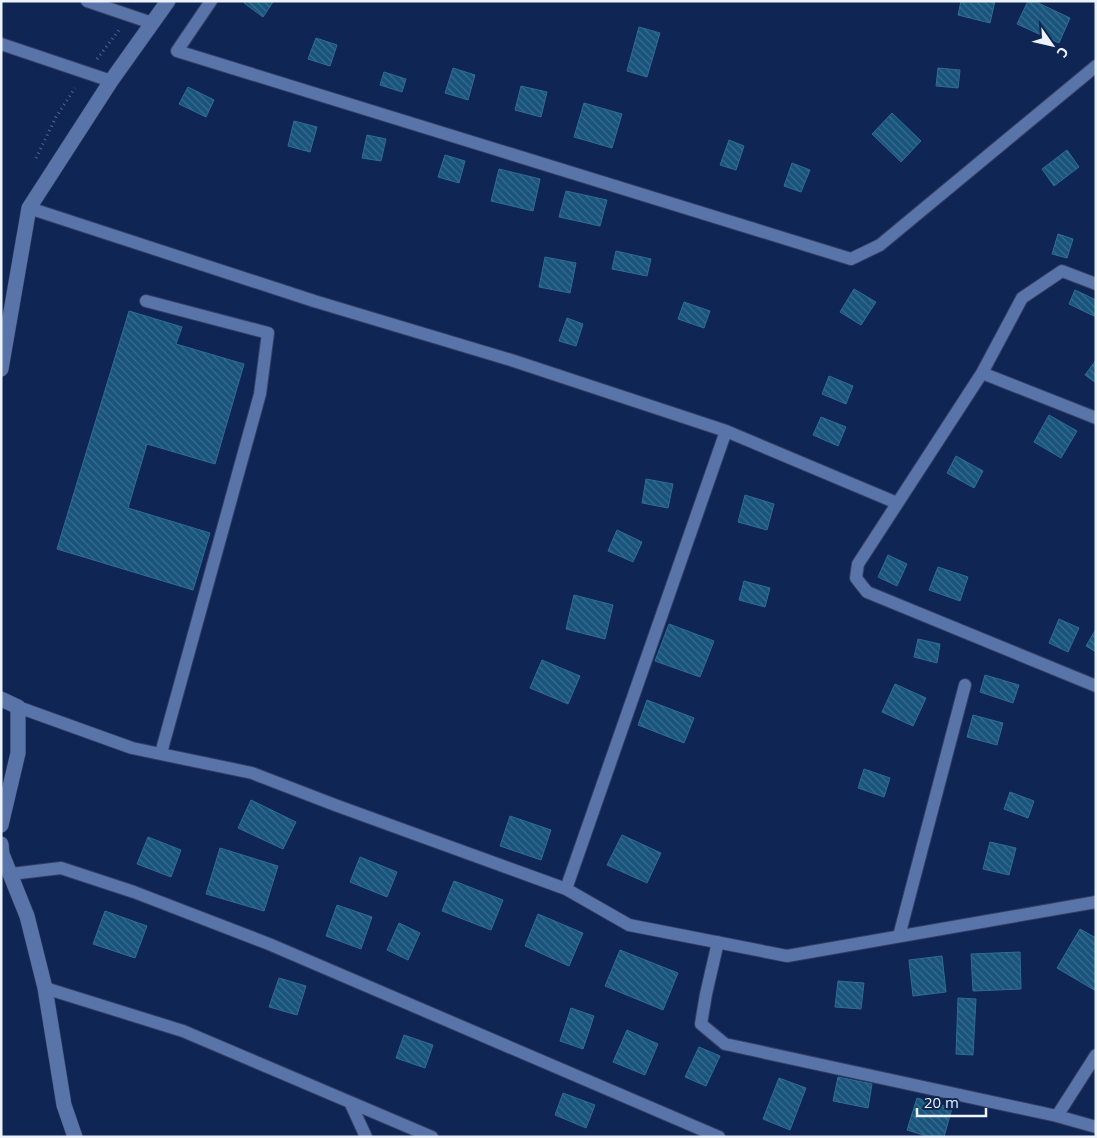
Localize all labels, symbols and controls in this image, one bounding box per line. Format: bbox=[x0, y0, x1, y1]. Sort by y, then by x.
north arrow bbox=[1027, 20, 1077, 70]
text: С bbox=[1053, 44, 1074, 62]
scale bar bbox=[917, 1086, 986, 1118]
text: 20 m bbox=[924, 1092, 959, 1112]

